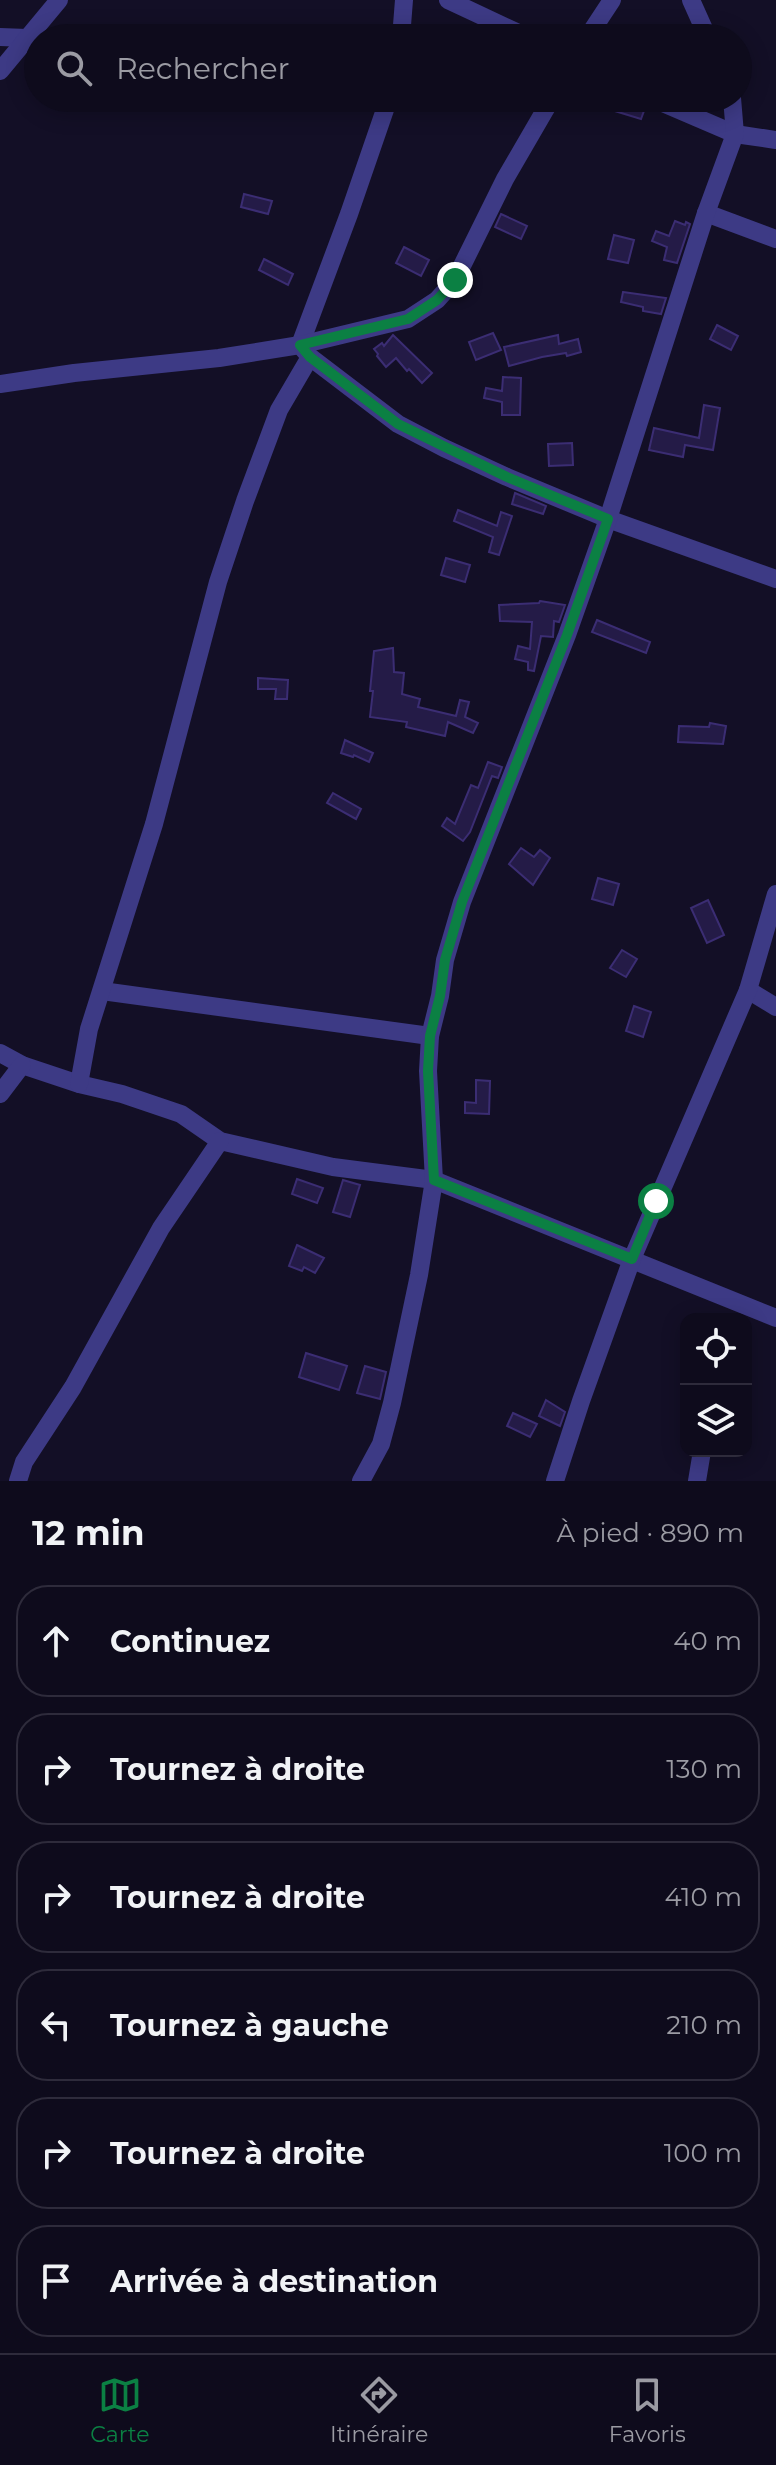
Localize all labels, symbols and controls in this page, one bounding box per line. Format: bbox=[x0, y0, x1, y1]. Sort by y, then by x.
search box bbox=[24, 24, 752, 112]
icon: search bbox=[52, 46, 96, 90]
text: Rechercher bbox=[116, 50, 290, 87]
route end bbox=[437, 262, 473, 298]
route start bbox=[638, 1183, 674, 1219]
map controls bbox=[680, 1313, 752, 1457]
button: locate bbox=[680, 1313, 752, 1385]
button: layers bbox=[680, 1385, 752, 1457]
text: 12 min bbox=[32, 1512, 144, 1554]
text: À pied · 890 m bbox=[556, 1517, 744, 1549]
icon: ahead bbox=[34, 1619, 78, 1663]
text: Continuez bbox=[110, 1623, 270, 1660]
text: 40 m bbox=[673, 1625, 742, 1657]
icon: right bbox=[34, 1747, 78, 1791]
text: Tournez à droite bbox=[110, 1751, 365, 1788]
text: 130 m bbox=[666, 1753, 742, 1785]
icon: right bbox=[34, 1875, 78, 1919]
text: Tournez à droite bbox=[110, 1879, 365, 1916]
text: 410 m bbox=[664, 1881, 742, 1913]
icon: left bbox=[34, 2003, 78, 2047]
text: Tournez à gauche bbox=[110, 2007, 389, 2044]
text: 210 m bbox=[666, 2009, 742, 2041]
icon: right bbox=[34, 2131, 78, 2175]
text: Tournez à droite bbox=[110, 2135, 365, 2172]
text: 100 m bbox=[664, 2137, 742, 2169]
icon: arrive bbox=[34, 2259, 78, 2303]
text: Arrivée à destination bbox=[110, 2263, 438, 2300]
tab: Carte bbox=[90, 2373, 150, 2448]
tab: Itinéraire bbox=[330, 2373, 428, 2448]
tab: Favoris bbox=[609, 2373, 686, 2448]

